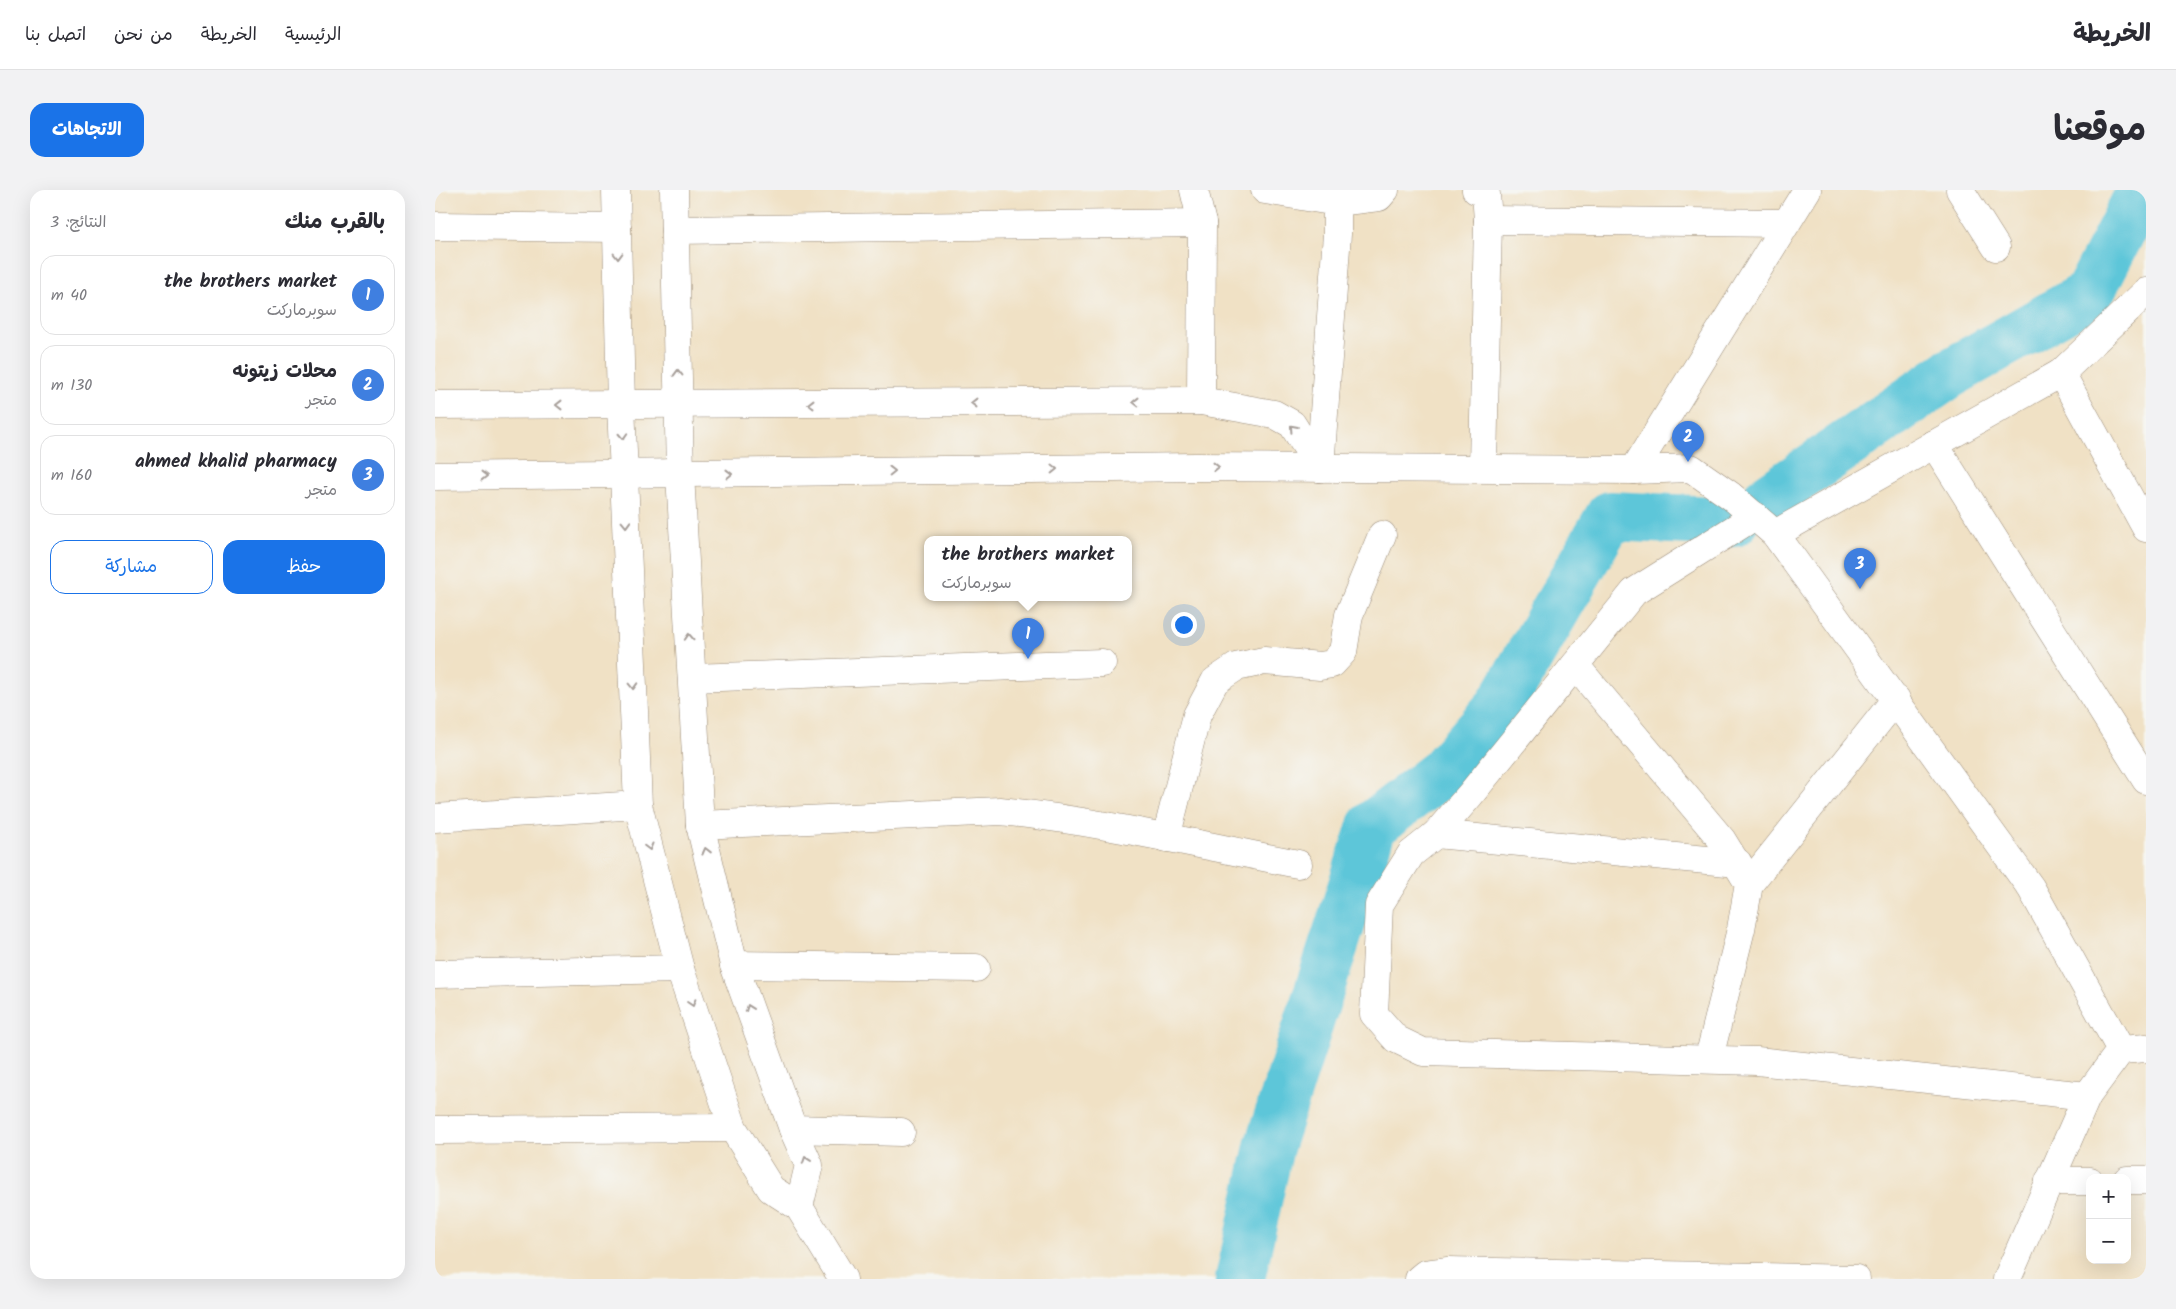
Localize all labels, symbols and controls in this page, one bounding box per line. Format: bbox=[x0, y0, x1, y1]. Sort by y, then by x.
text: الخريطة bbox=[2073, 15, 2151, 54]
text: اتصل بنا bbox=[25, 21, 86, 50]
text: من نحن bbox=[114, 21, 173, 50]
text: الخريطة bbox=[201, 21, 257, 50]
text: الرئيسية bbox=[285, 21, 341, 50]
button: الاتجاهات bbox=[30, 103, 144, 157]
text: موقعنا bbox=[2053, 103, 2146, 159]
text: بالقرب منك bbox=[285, 206, 385, 239]
text: النتائج: 3 bbox=[50, 210, 106, 235]
one-way arrow bbox=[613, 252, 623, 260]
text: the brothers market bbox=[164, 267, 337, 297]
text: 40 m bbox=[51, 283, 87, 308]
text: 1 bbox=[366, 283, 370, 308]
text: سوبرماركت bbox=[267, 298, 337, 323]
text: محلات زيتونه bbox=[232, 357, 337, 387]
one-way arrow bbox=[672, 369, 683, 377]
text: 130 m bbox=[51, 373, 92, 398]
text: 2 bbox=[363, 373, 373, 398]
text: متجر bbox=[306, 388, 337, 413]
one-way arrow bbox=[1132, 397, 1140, 407]
one-way arrow bbox=[807, 398, 815, 409]
one-way arrow bbox=[970, 398, 978, 408]
one-way arrow bbox=[555, 400, 563, 410]
pin: 2 bbox=[1672, 421, 1704, 462]
one-way arrow bbox=[1289, 425, 1298, 434]
one-way arrow bbox=[617, 432, 628, 440]
text: ahmed khalid pharmacy bbox=[135, 447, 337, 477]
one-way arrow bbox=[1213, 462, 1221, 472]
text: 160 m bbox=[51, 463, 92, 488]
text: 3 bbox=[364, 463, 372, 488]
one-way arrow bbox=[1050, 464, 1058, 474]
one-way arrow bbox=[888, 466, 896, 476]
one-way arrow bbox=[725, 468, 733, 479]
one-way arrow bbox=[480, 471, 488, 481]
text: متجر bbox=[306, 478, 337, 503]
one-way arrow bbox=[621, 520, 632, 528]
popup bbox=[924, 536, 1132, 601]
button: مشاركة bbox=[50, 540, 213, 594]
button: حفظ bbox=[223, 540, 385, 594]
text: the brothers market bbox=[941, 540, 1115, 570]
pin: 3 bbox=[1844, 548, 1876, 589]
text: سوبرماركت bbox=[941, 571, 1012, 596]
your location bbox=[1171, 612, 1197, 638]
pin: 1 bbox=[1012, 618, 1044, 659]
one-way arrow bbox=[684, 633, 695, 641]
one-way arrow bbox=[628, 682, 638, 690]
one-way arrow bbox=[643, 842, 654, 851]
one-way arrow bbox=[701, 847, 712, 856]
one-way arrow bbox=[686, 999, 696, 1007]
one-way arrow bbox=[745, 1004, 755, 1012]
one-way arrow bbox=[801, 1156, 811, 1165]
map controls bbox=[2086, 1174, 2131, 1264]
button: + bbox=[2086, 1174, 2131, 1219]
button: − bbox=[2086, 1219, 2131, 1264]

